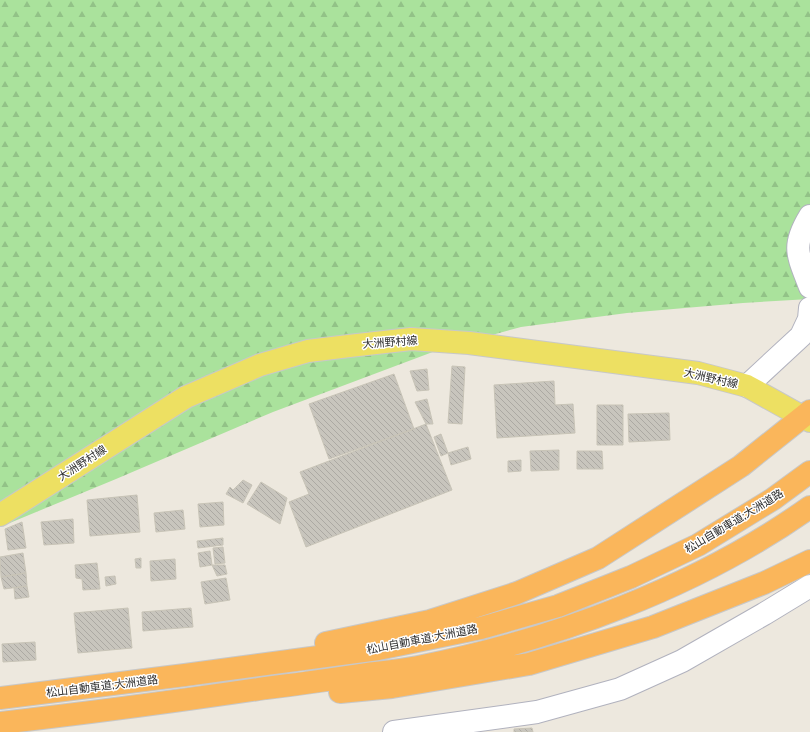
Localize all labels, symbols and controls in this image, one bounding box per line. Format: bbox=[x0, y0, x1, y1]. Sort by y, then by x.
street label: 大洲野村線 bbox=[362, 333, 418, 352]
street label: 大洲野村線 bbox=[682, 365, 739, 392]
street label: 大洲野村線 bbox=[55, 442, 109, 485]
street label: 松山自動車道;大洲道路 bbox=[682, 486, 786, 557]
street label: 松山自動車道;大洲道路 bbox=[365, 621, 479, 658]
street label: 松山自動車道;大洲道路 bbox=[45, 672, 159, 701]

